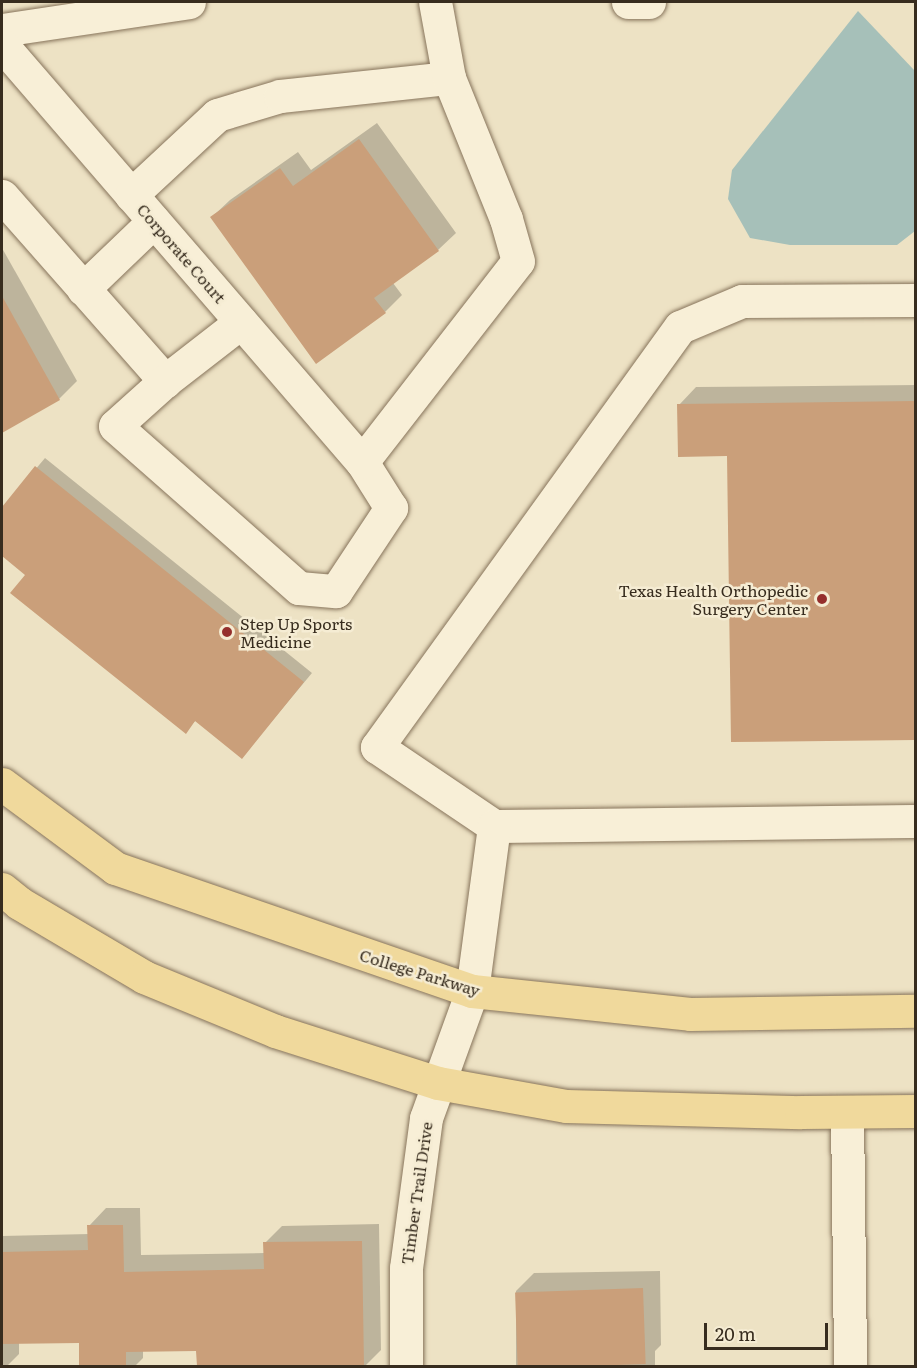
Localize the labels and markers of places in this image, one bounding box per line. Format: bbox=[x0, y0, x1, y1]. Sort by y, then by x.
place label: Texas Health Orthopedic Surgery Center bbox=[618, 580, 808, 618]
marker: Texas Health Orthopedic Surgery Center bbox=[813, 590, 831, 608]
place label: Step Up Sports Medicine bbox=[240, 613, 352, 651]
marker: Step Up Sports Medicine bbox=[218, 623, 236, 641]

